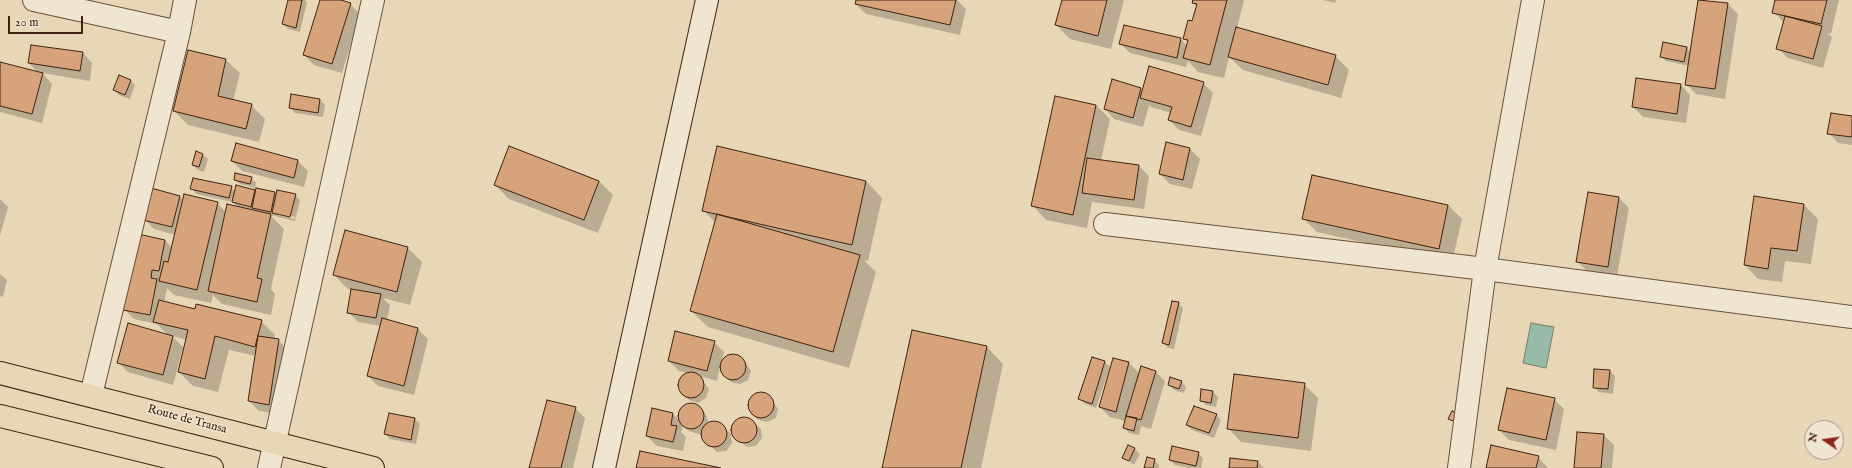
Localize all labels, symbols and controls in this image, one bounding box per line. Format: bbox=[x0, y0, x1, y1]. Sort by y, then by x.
scale bar bbox=[10, 8, 85, 34]
text: 20 m bbox=[15, 15, 38, 30]
street label: Route de Transa bbox=[146, 402, 228, 438]
north arrow bbox=[1804, 420, 1844, 460]
text: N bbox=[1805, 431, 1821, 444]

